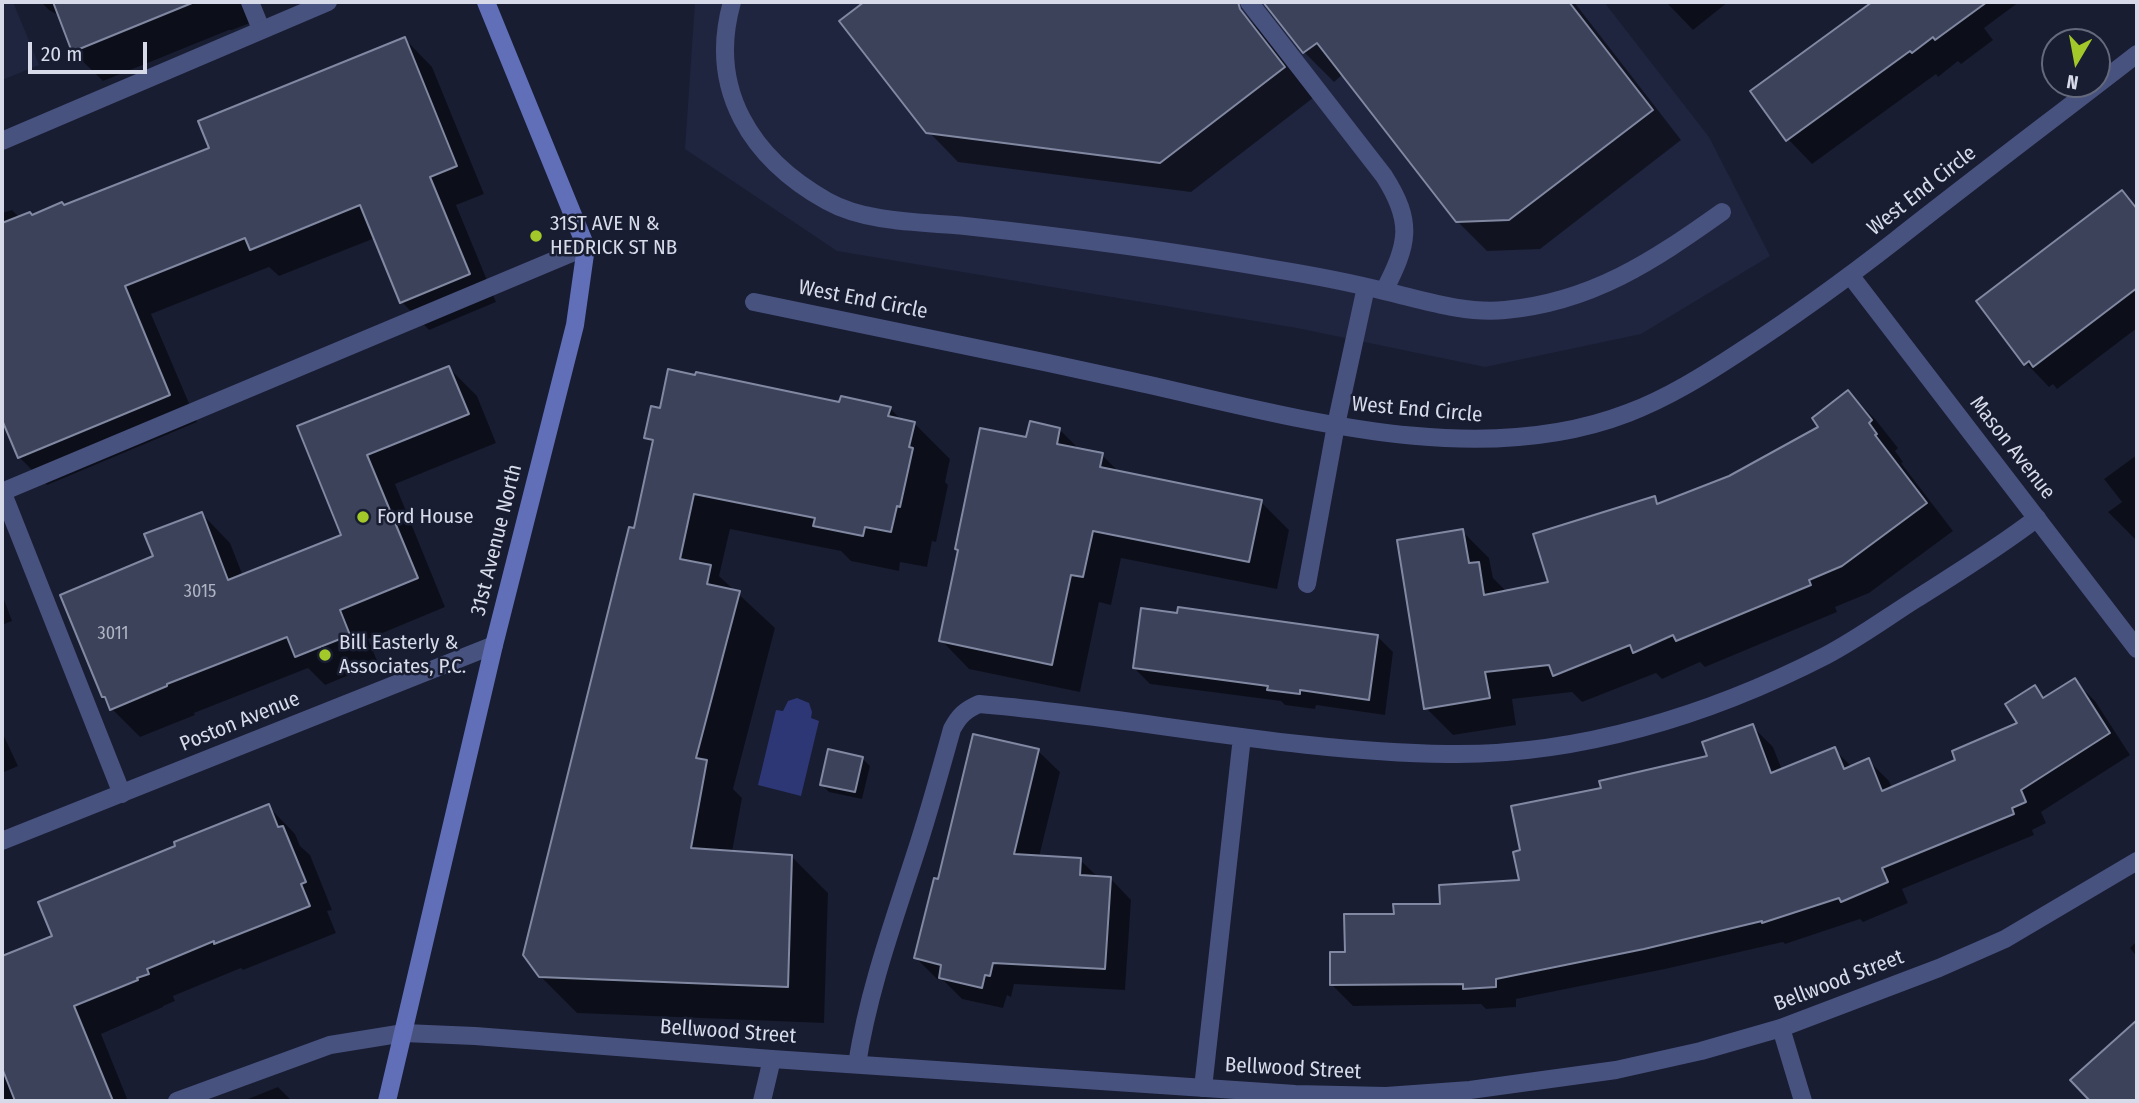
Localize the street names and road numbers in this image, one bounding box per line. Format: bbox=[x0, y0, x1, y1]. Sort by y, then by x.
street label: West End Circle bbox=[1863, 141, 1981, 241]
street label: West End Circle bbox=[796, 275, 930, 325]
street label: Mason Avenue bbox=[1964, 391, 2060, 505]
street label: West End Circle bbox=[1351, 392, 1483, 428]
street label: 31st Avenue North bbox=[466, 462, 528, 618]
street label: Poston Avenue bbox=[176, 687, 304, 757]
street label: Bellwood Street bbox=[1771, 945, 1907, 1017]
street label: Bellwood Street bbox=[659, 1015, 797, 1049]
street label: Bellwood Street bbox=[1224, 1053, 1362, 1085]

